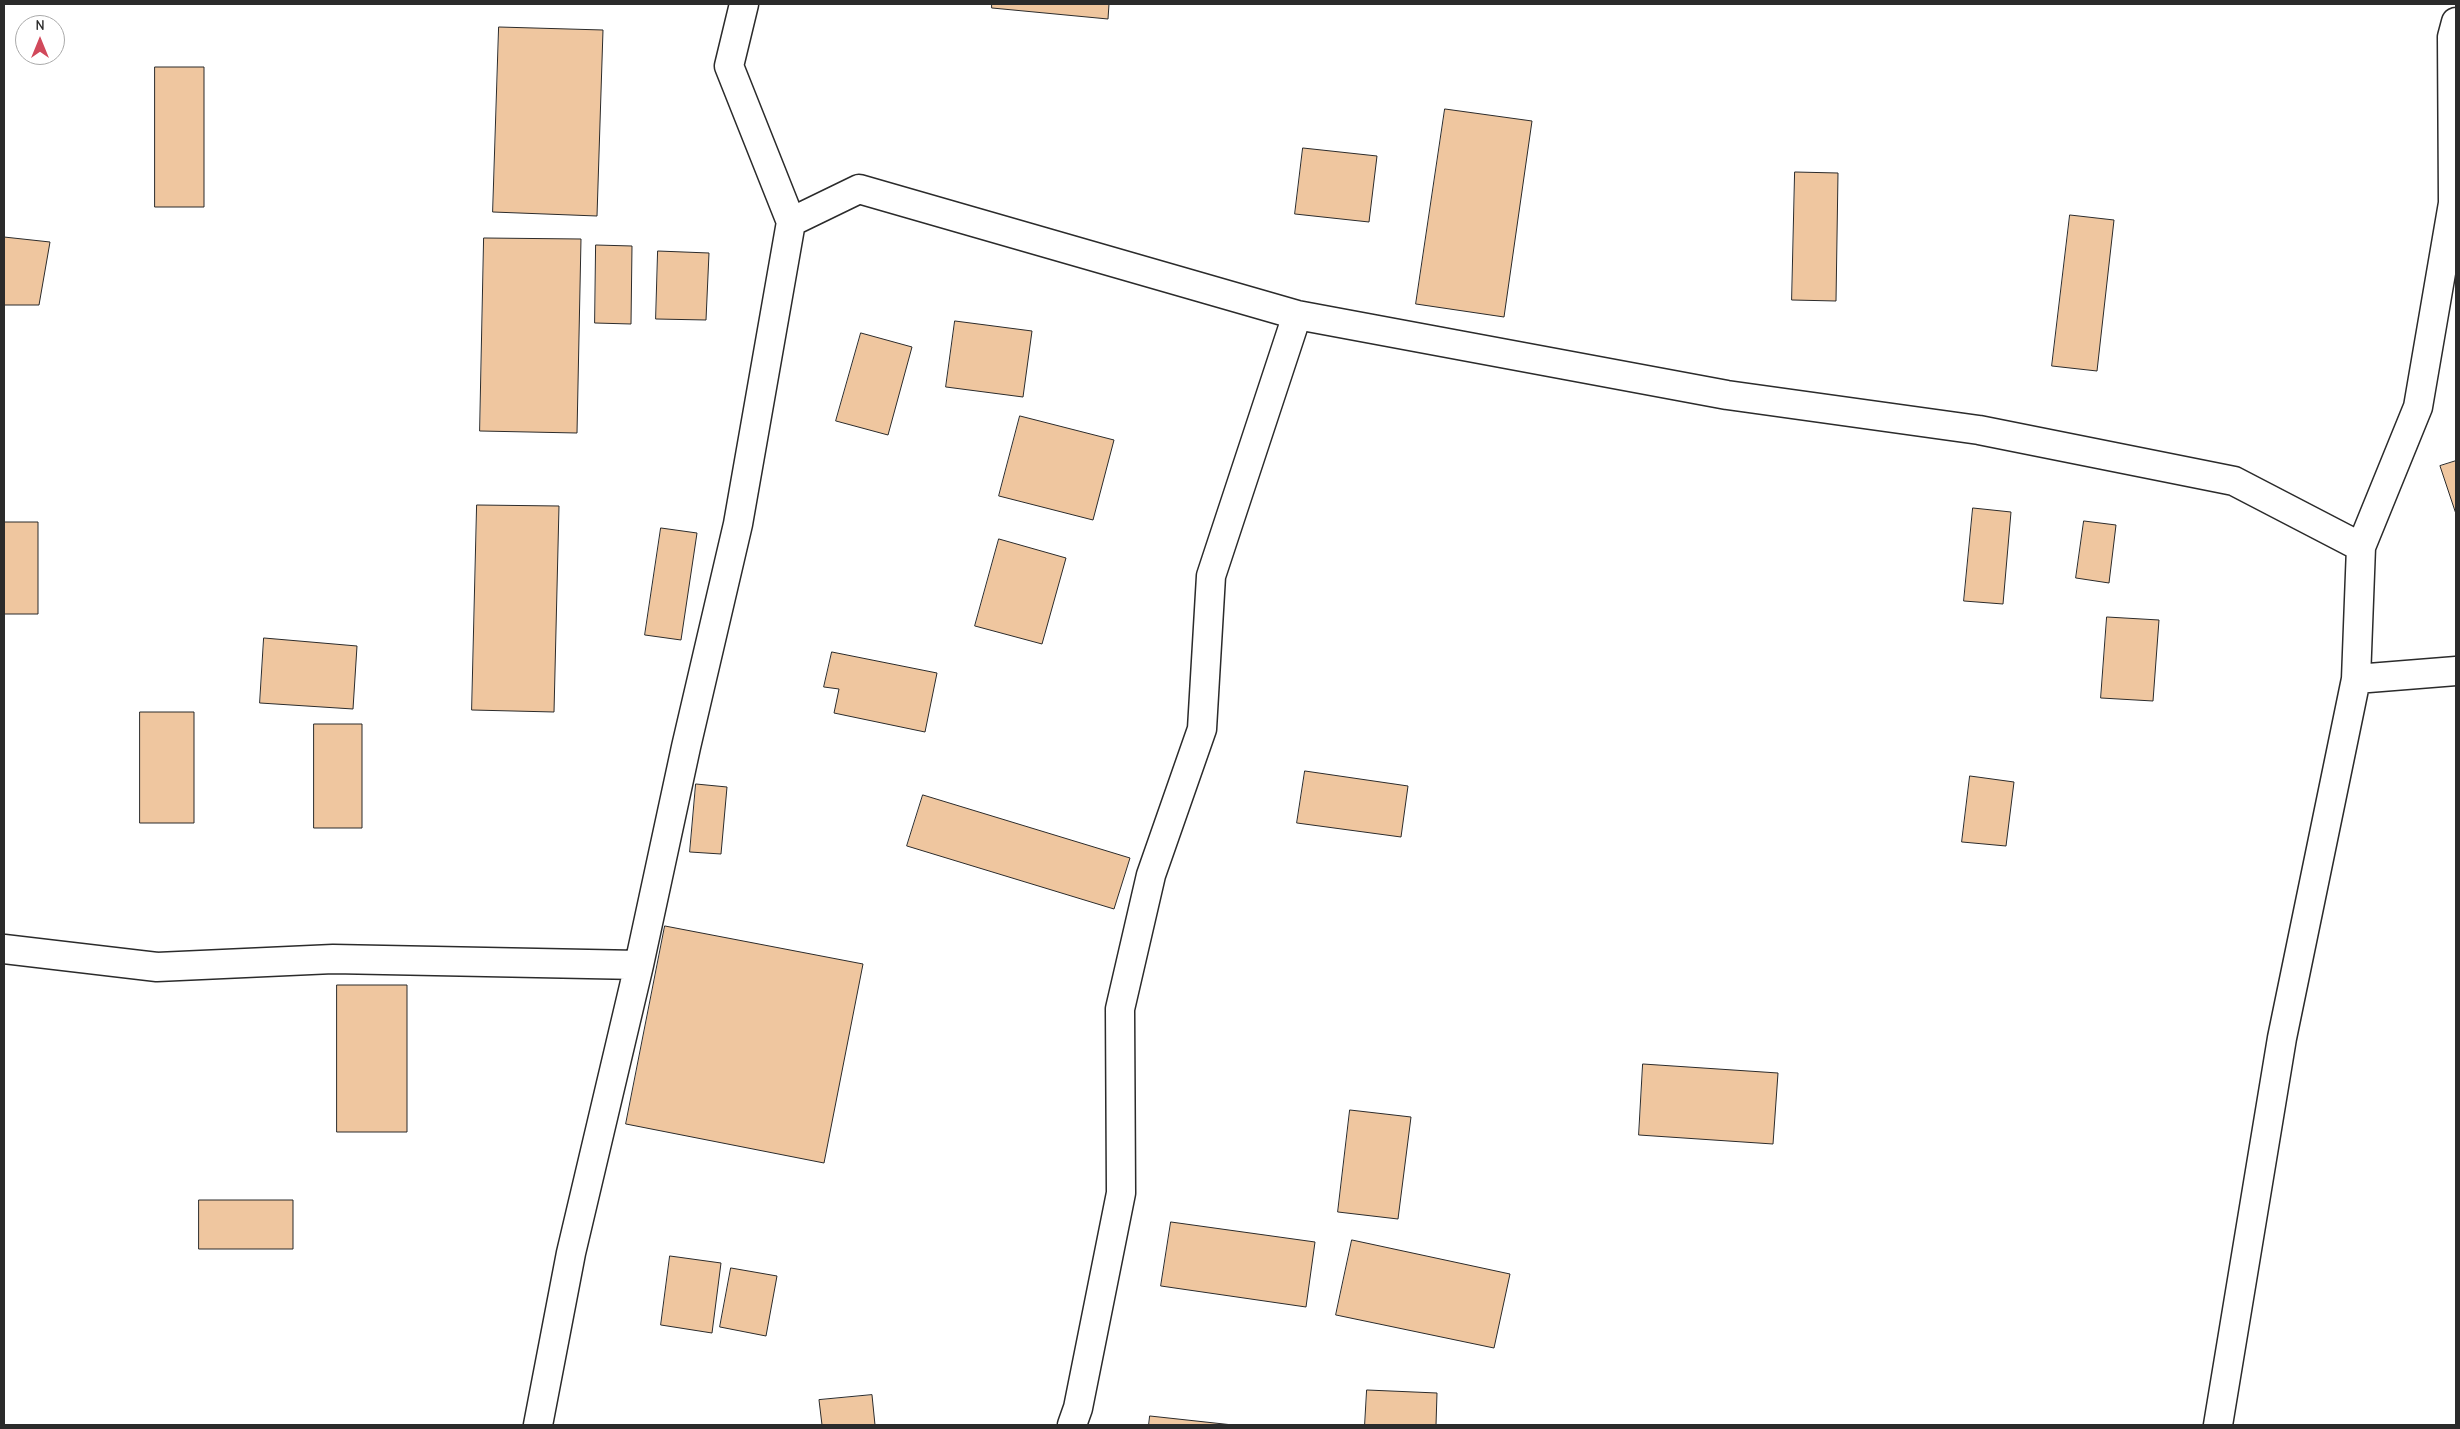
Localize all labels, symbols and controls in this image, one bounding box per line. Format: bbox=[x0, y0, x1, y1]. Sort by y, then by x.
north arrow bbox=[15, 15, 65, 65]
text: N bbox=[35, 17, 45, 34]

